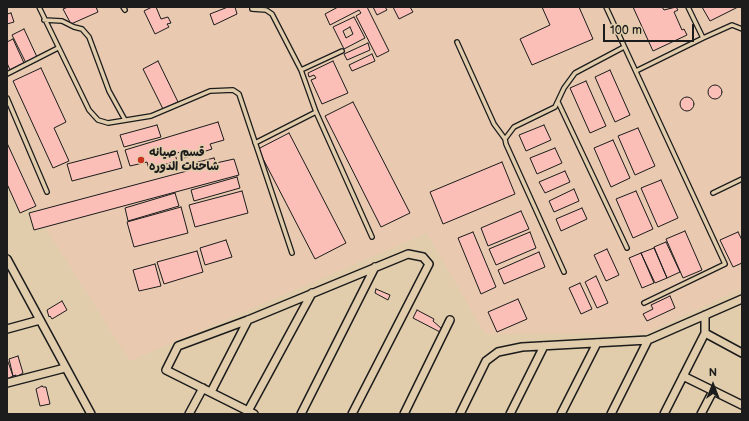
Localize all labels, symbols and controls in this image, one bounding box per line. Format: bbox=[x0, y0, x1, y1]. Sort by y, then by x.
scale bar bbox=[605, 16, 696, 42]
text: 100 m bbox=[610, 23, 642, 38]
place label: قسم صيانه شاحنات الدوره bbox=[149, 146, 219, 174]
marker: قسم صيانه شاحنات الدوره bbox=[136, 155, 146, 165]
north arrow bbox=[693, 365, 733, 405]
text: N bbox=[709, 366, 717, 379]

